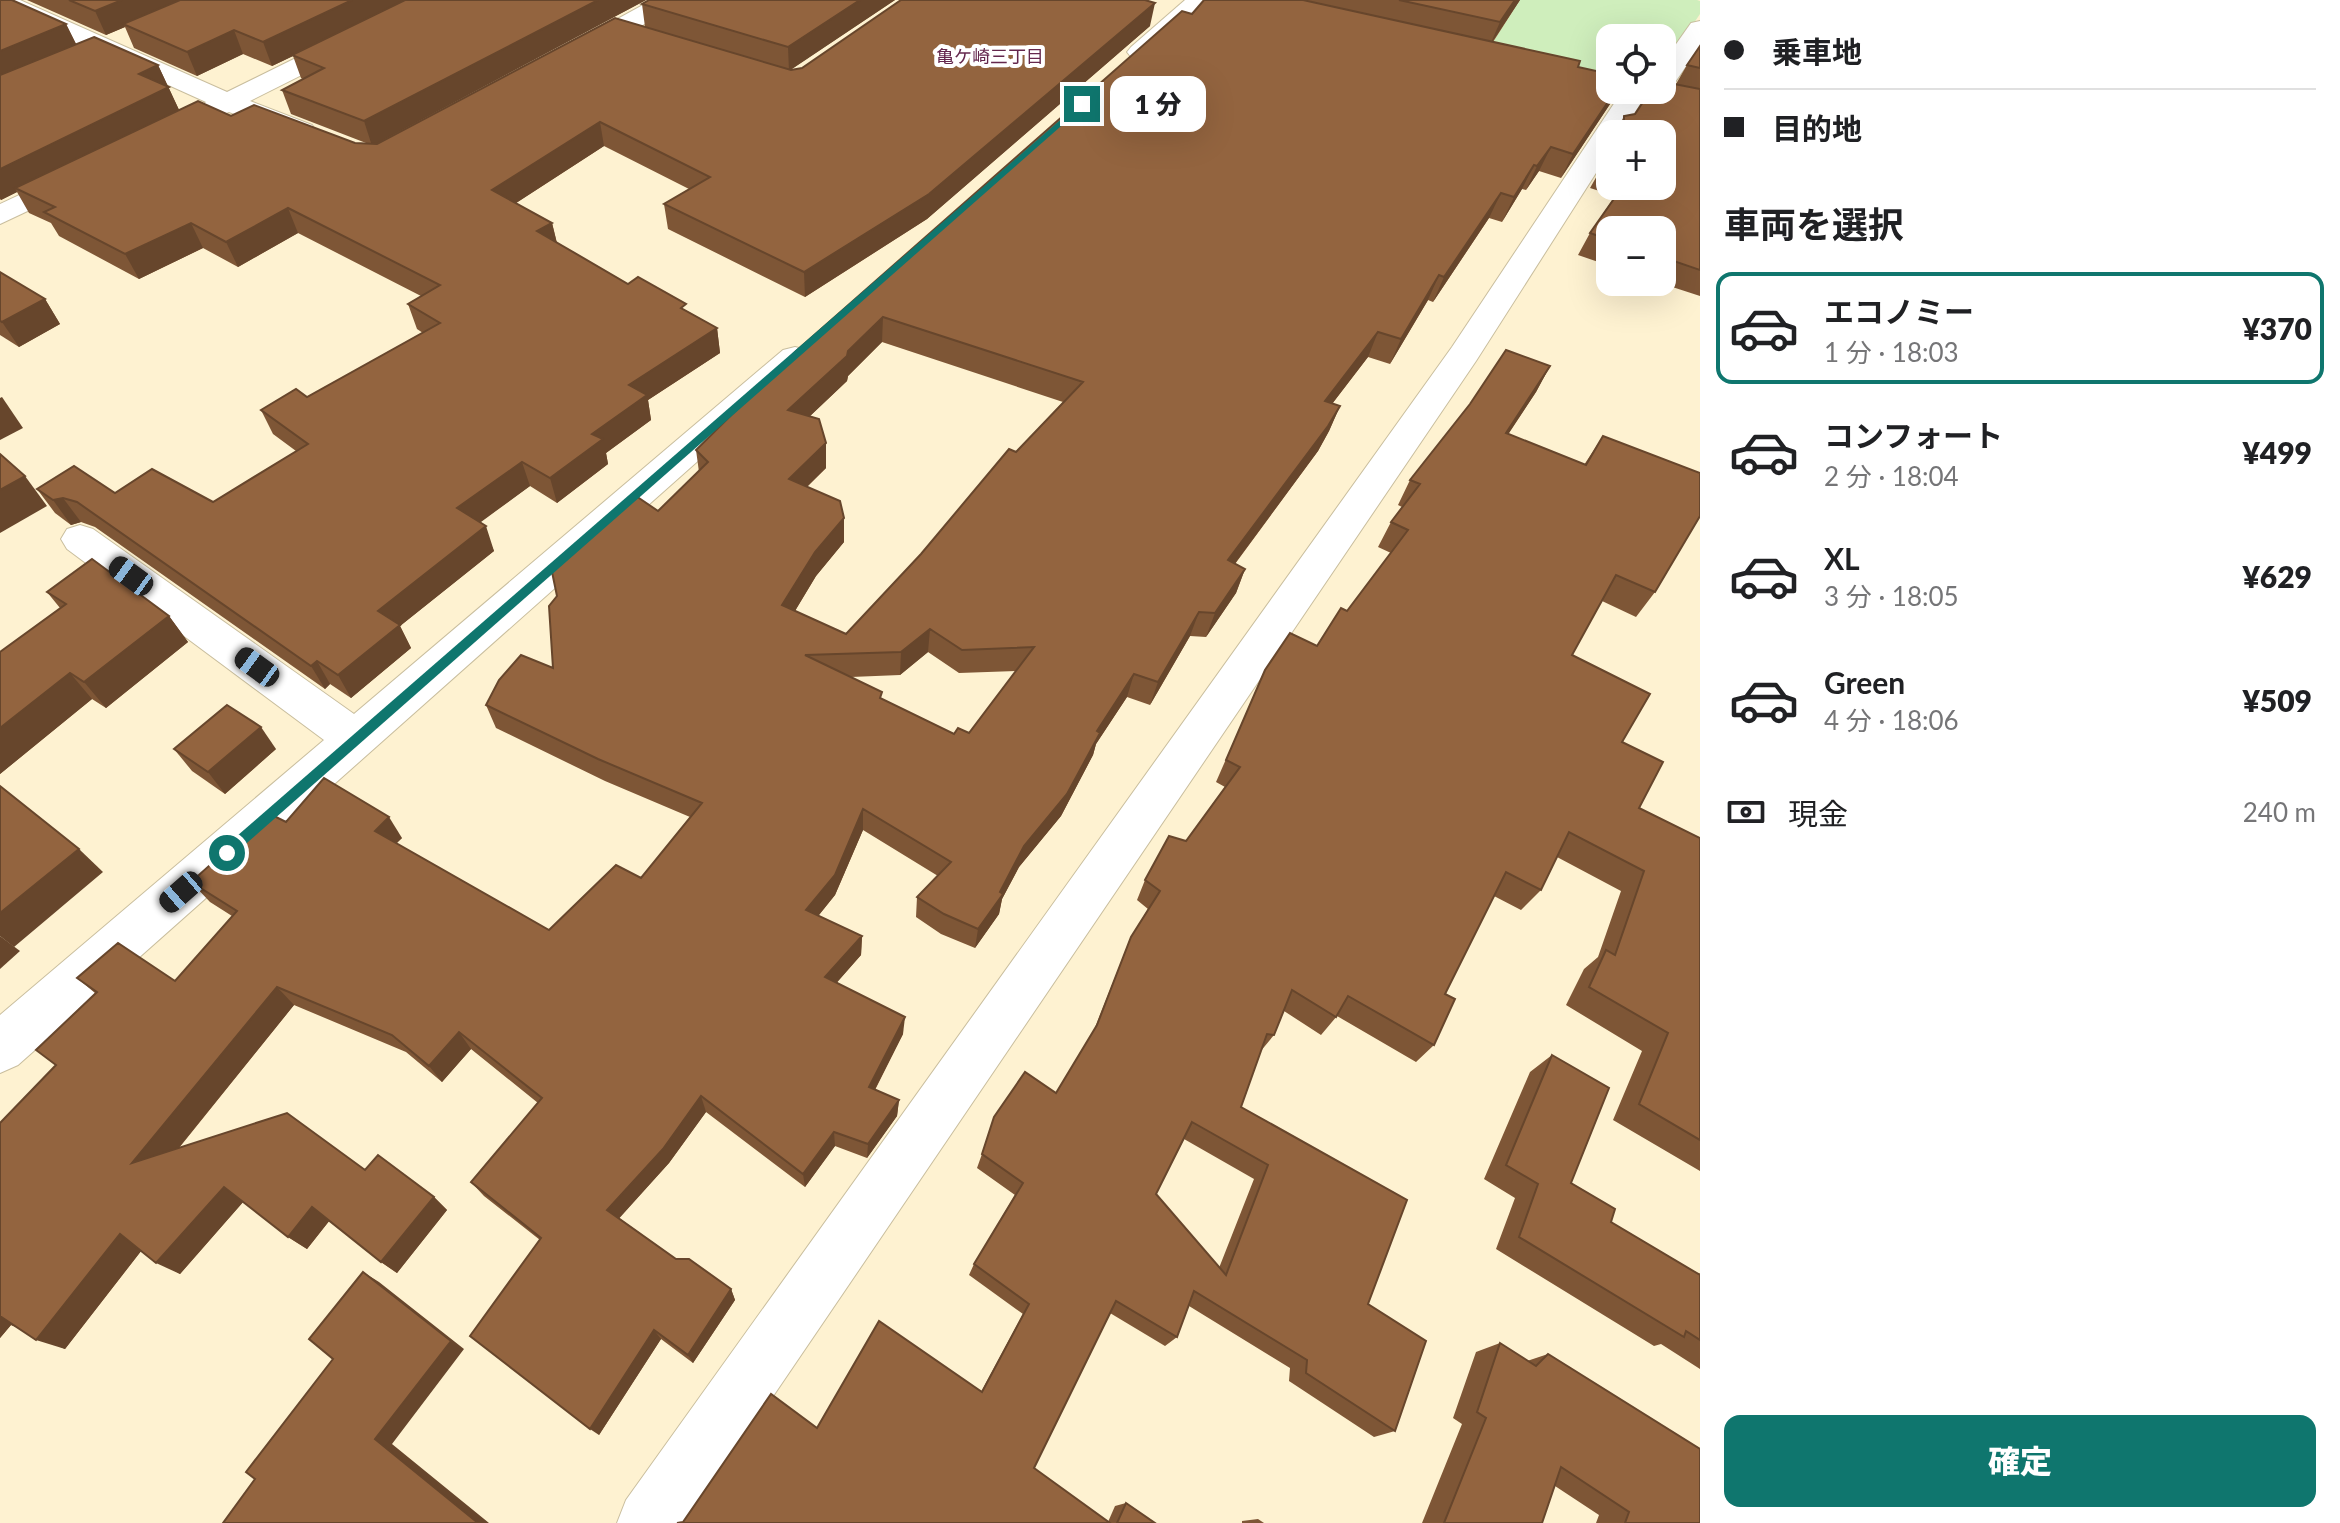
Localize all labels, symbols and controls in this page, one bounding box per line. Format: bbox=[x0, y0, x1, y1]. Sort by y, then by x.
map controls bbox=[1596, 24, 1676, 296]
button: locate bbox=[1596, 24, 1676, 104]
text: 乗車地 bbox=[1772, 33, 1862, 69]
district label: 亀ケ崎三丁目 bbox=[936, 45, 1044, 67]
callout: 1 分 bbox=[1110, 76, 1206, 132]
route end bbox=[1064, 86, 1100, 122]
text: 1 分 bbox=[1134, 88, 1182, 120]
text: 目的地 bbox=[1772, 110, 1862, 146]
button: + bbox=[1596, 120, 1676, 200]
text: 車両を選択 bbox=[1724, 202, 1904, 246]
button: − bbox=[1596, 216, 1676, 296]
icon: car bbox=[1728, 292, 1800, 364]
text: エコノミー bbox=[1824, 293, 1974, 329]
text: ¥370 bbox=[2242, 310, 2312, 346]
text: 1 分 · 18:03 bbox=[1824, 336, 1959, 368]
icon: car bbox=[1728, 416, 1800, 488]
text: コンフォート bbox=[1824, 417, 2003, 453]
text: ¥499 bbox=[2242, 434, 2312, 470]
text: 2 分 · 18:04 bbox=[1824, 460, 1959, 492]
icon: car bbox=[1728, 540, 1800, 612]
text: XL bbox=[1824, 540, 1860, 576]
car bbox=[105, 552, 157, 600]
text: ¥629 bbox=[2242, 558, 2312, 594]
text: 3 分 · 18:05 bbox=[1824, 580, 1959, 612]
car bbox=[231, 643, 283, 691]
icon: car bbox=[1728, 664, 1800, 736]
text: Green bbox=[1824, 664, 1905, 700]
text: ¥509 bbox=[2242, 682, 2312, 718]
text: 4 分 · 18:06 bbox=[1824, 704, 1959, 736]
icon: cash bbox=[1724, 790, 1768, 834]
text: 現金 bbox=[1788, 795, 1848, 831]
text: 240 m bbox=[2243, 796, 2316, 828]
route start bbox=[209, 835, 245, 871]
car bbox=[155, 867, 207, 917]
button: 確定 bbox=[1724, 1415, 2316, 1507]

